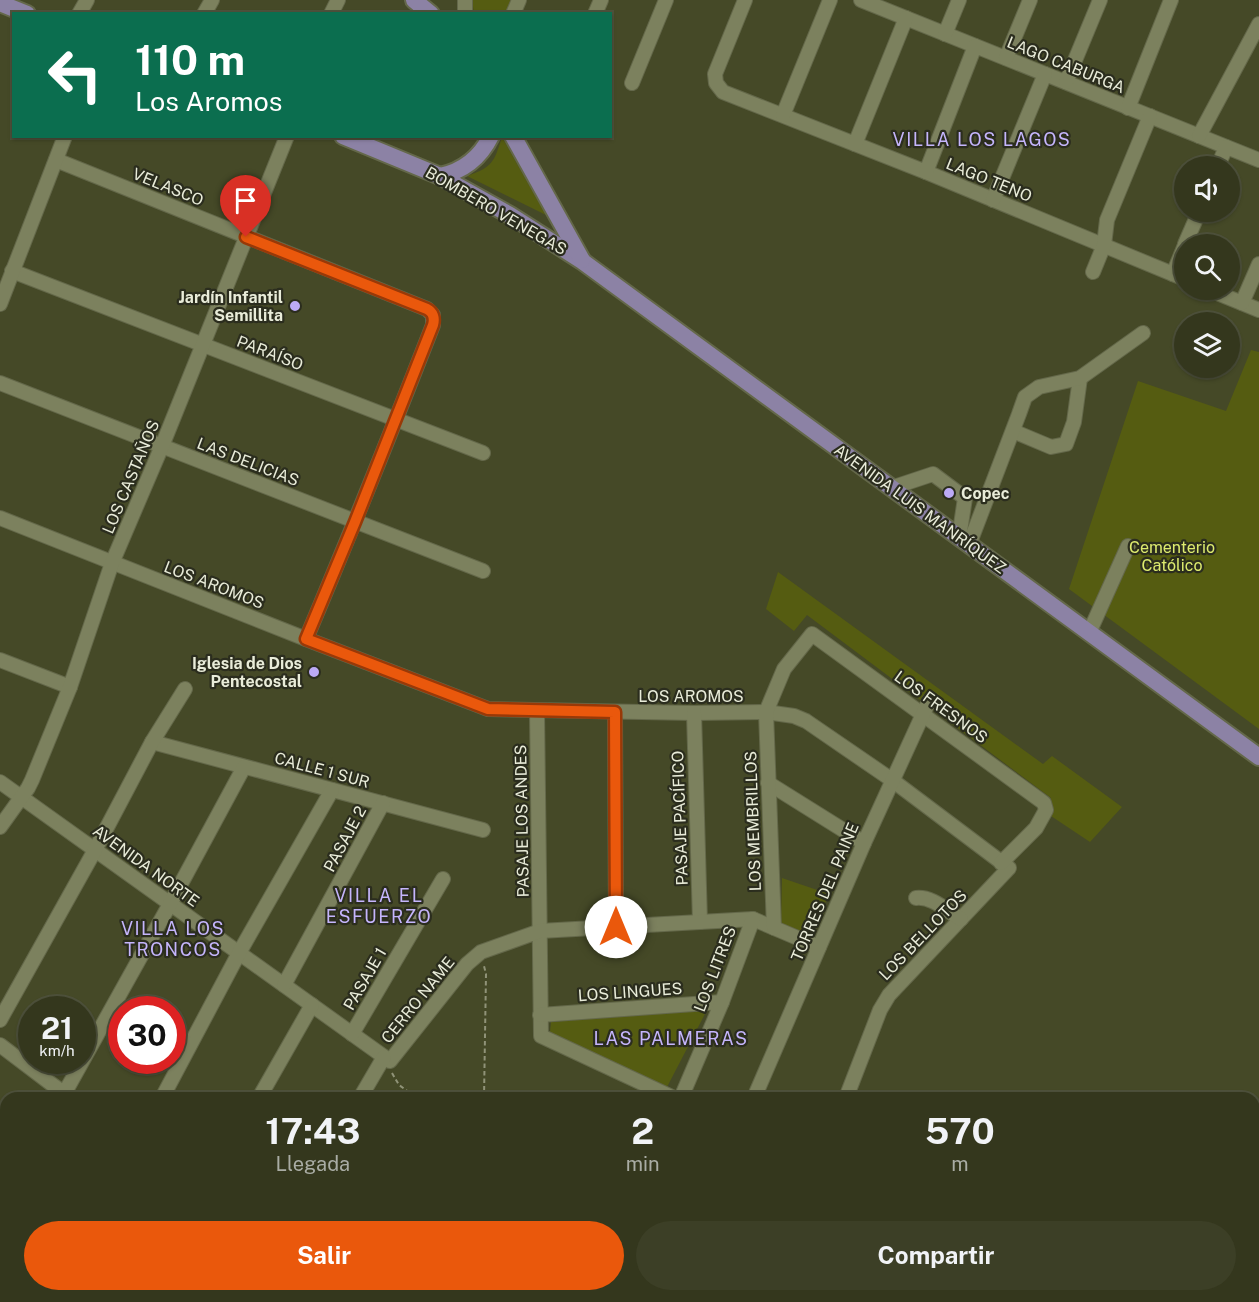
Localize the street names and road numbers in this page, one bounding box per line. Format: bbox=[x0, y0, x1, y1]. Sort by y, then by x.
street label: LAGO CABURGA bbox=[1004, 33, 1128, 97]
street label: LAGO TENO bbox=[943, 154, 1035, 206]
street label: BOMBERO VENEGAS bbox=[422, 163, 570, 259]
street label: VELASCO bbox=[130, 164, 206, 210]
street label: PARAÍSO bbox=[234, 331, 306, 374]
street label: LOS CASTAÑOS bbox=[98, 417, 163, 537]
street label: LAS DELICIAS bbox=[194, 434, 302, 490]
street label: AVENIDA LUIS MANRÍQUEZ bbox=[830, 439, 1010, 578]
street label: LOS AROMOS bbox=[161, 557, 267, 613]
street label: LOS FRESNOS bbox=[891, 667, 991, 747]
street label: LOS AROMOS bbox=[638, 687, 744, 706]
street label: PASAJE LOS ANDES bbox=[511, 744, 533, 898]
street label: CALLE 1 SUR bbox=[272, 748, 372, 792]
street label: PASAJE PACÍFICO bbox=[667, 750, 692, 886]
street label: LOS MEMBRILLOS bbox=[741, 751, 765, 891]
street label: PASAJE 2 bbox=[320, 803, 370, 875]
street label: TORRES DEL PAINE bbox=[787, 820, 863, 964]
street label: AVENIDA NORTE bbox=[89, 821, 203, 911]
street label: LOS BELLOTOS bbox=[875, 886, 971, 984]
street label: LOS LITRES bbox=[690, 924, 740, 1014]
street label: PASAJE 1 bbox=[340, 944, 390, 1014]
street label: CERRO NAME bbox=[377, 953, 459, 1047]
street label: LOS LINGUES bbox=[577, 979, 683, 1005]

